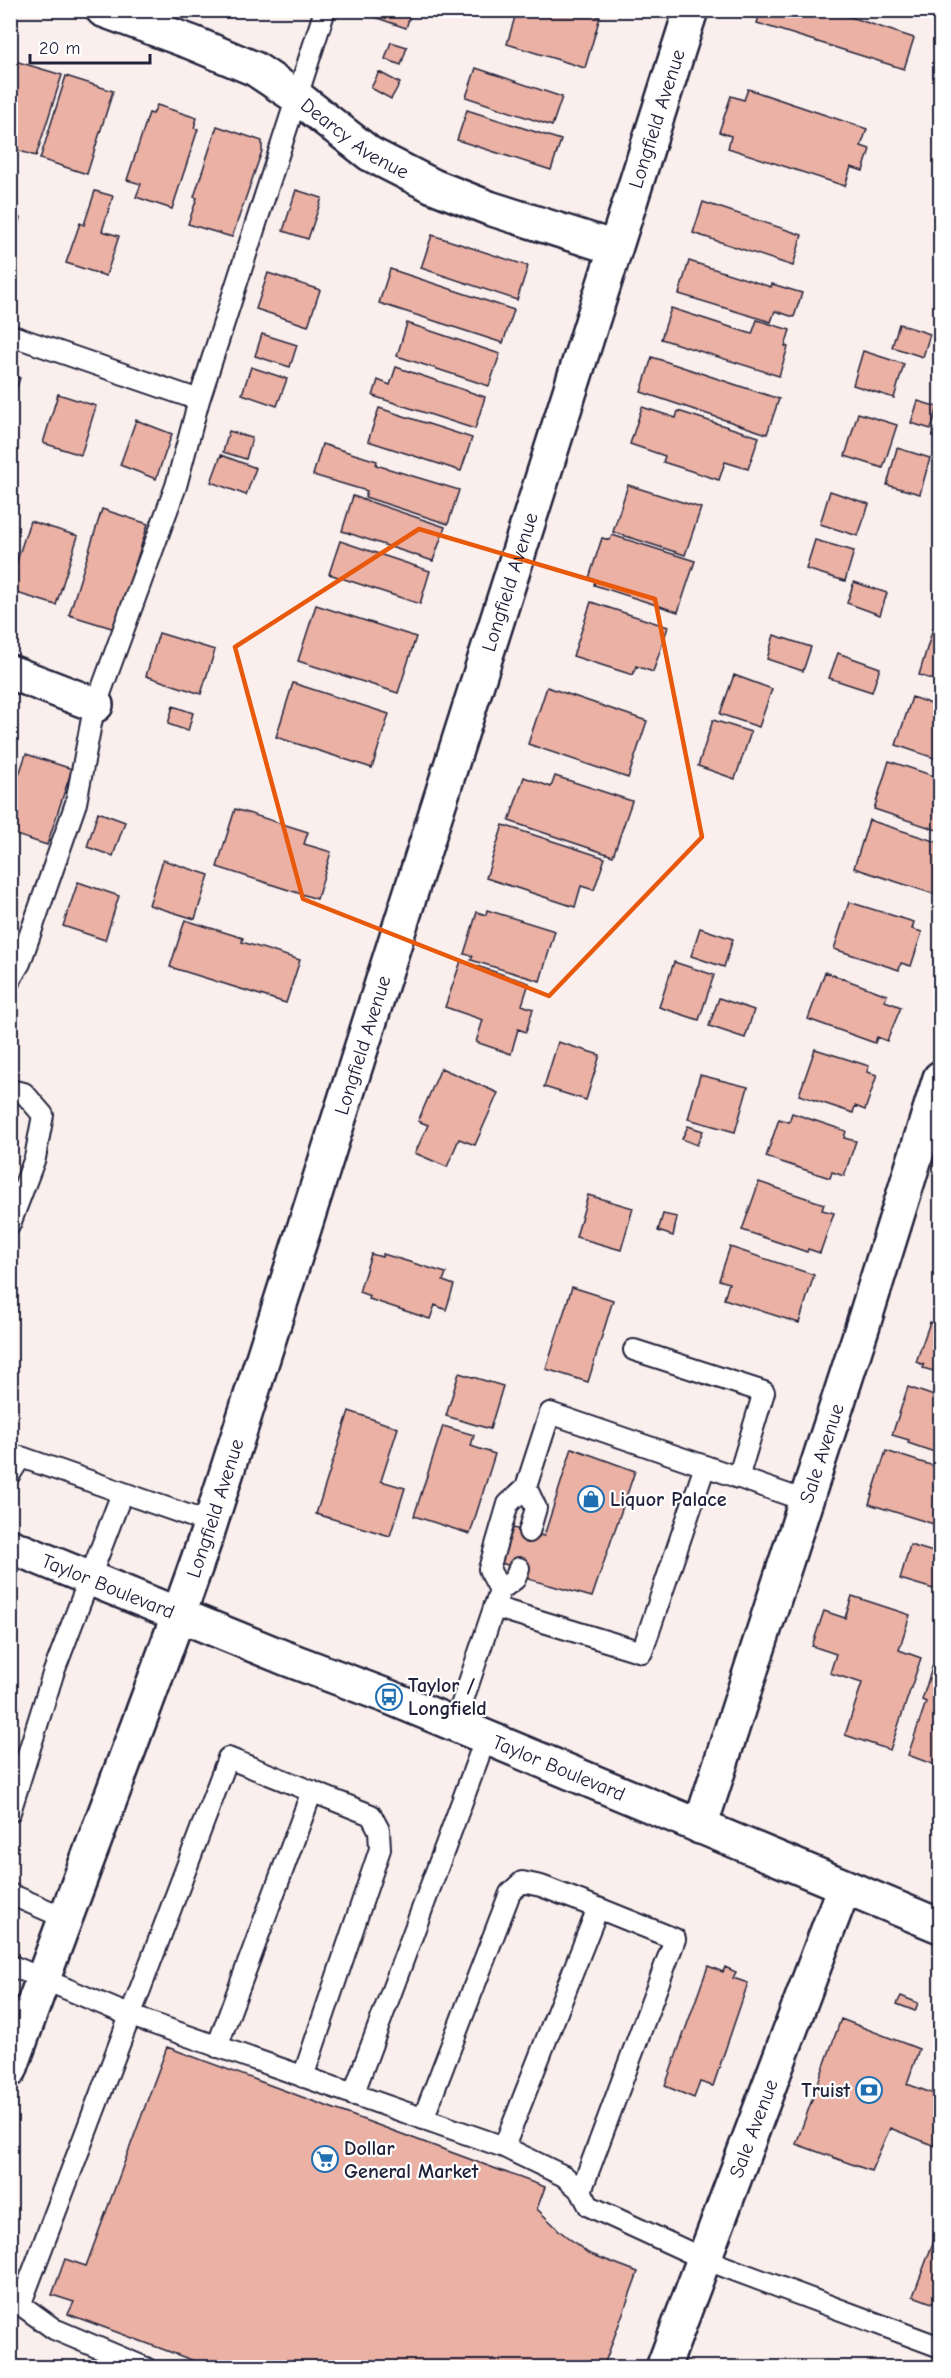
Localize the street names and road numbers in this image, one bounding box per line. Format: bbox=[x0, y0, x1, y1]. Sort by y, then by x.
street label: Longfield Avenue bbox=[624, 46, 690, 191]
street label: Dearcy Avenue bbox=[296, 93, 412, 184]
street label: Longfield Avenue bbox=[477, 510, 543, 655]
street label: Longfield Avenue bbox=[330, 973, 396, 1118]
street label: Sale Avenue bbox=[795, 1401, 849, 1506]
street label: Longfield Avenue bbox=[182, 1436, 249, 1581]
street label: Taylor Boulevard bbox=[38, 1549, 178, 1624]
street label: Taylor Boulevard bbox=[489, 1730, 628, 1806]
street label: Sale Avenue bbox=[725, 2076, 783, 2181]

